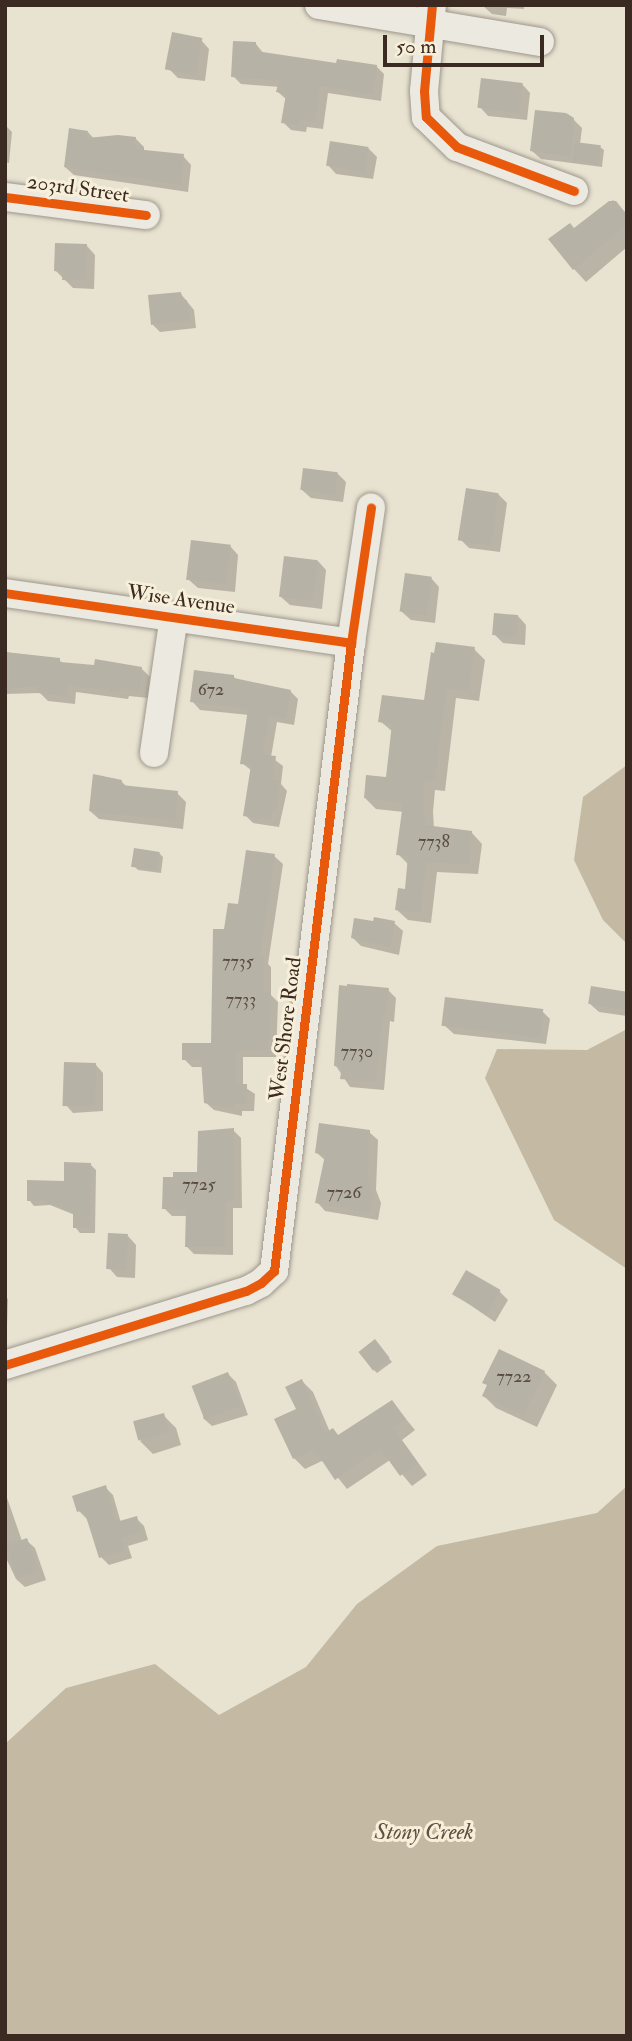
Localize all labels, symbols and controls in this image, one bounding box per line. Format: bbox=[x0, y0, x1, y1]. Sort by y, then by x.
scale bar bbox=[387, 21, 548, 65]
text: 50 m bbox=[396, 33, 437, 60]
street label: 203rd Street bbox=[25, 169, 131, 209]
street label: Wise Avenue bbox=[126, 580, 236, 620]
house number: 672 bbox=[198, 679, 224, 701]
house number: 7738 bbox=[418, 831, 450, 853]
house number: 7735 bbox=[222, 951, 254, 973]
street label: West Shore Road bbox=[265, 956, 307, 1102]
house number: 7733 bbox=[226, 989, 256, 1011]
house number: 7730 bbox=[341, 1041, 373, 1063]
house number: 7725 bbox=[182, 1174, 216, 1196]
house number: 7726 bbox=[327, 1182, 361, 1204]
house number: 7722 bbox=[497, 1366, 531, 1388]
water label: Stony Creek bbox=[374, 1818, 474, 1846]

